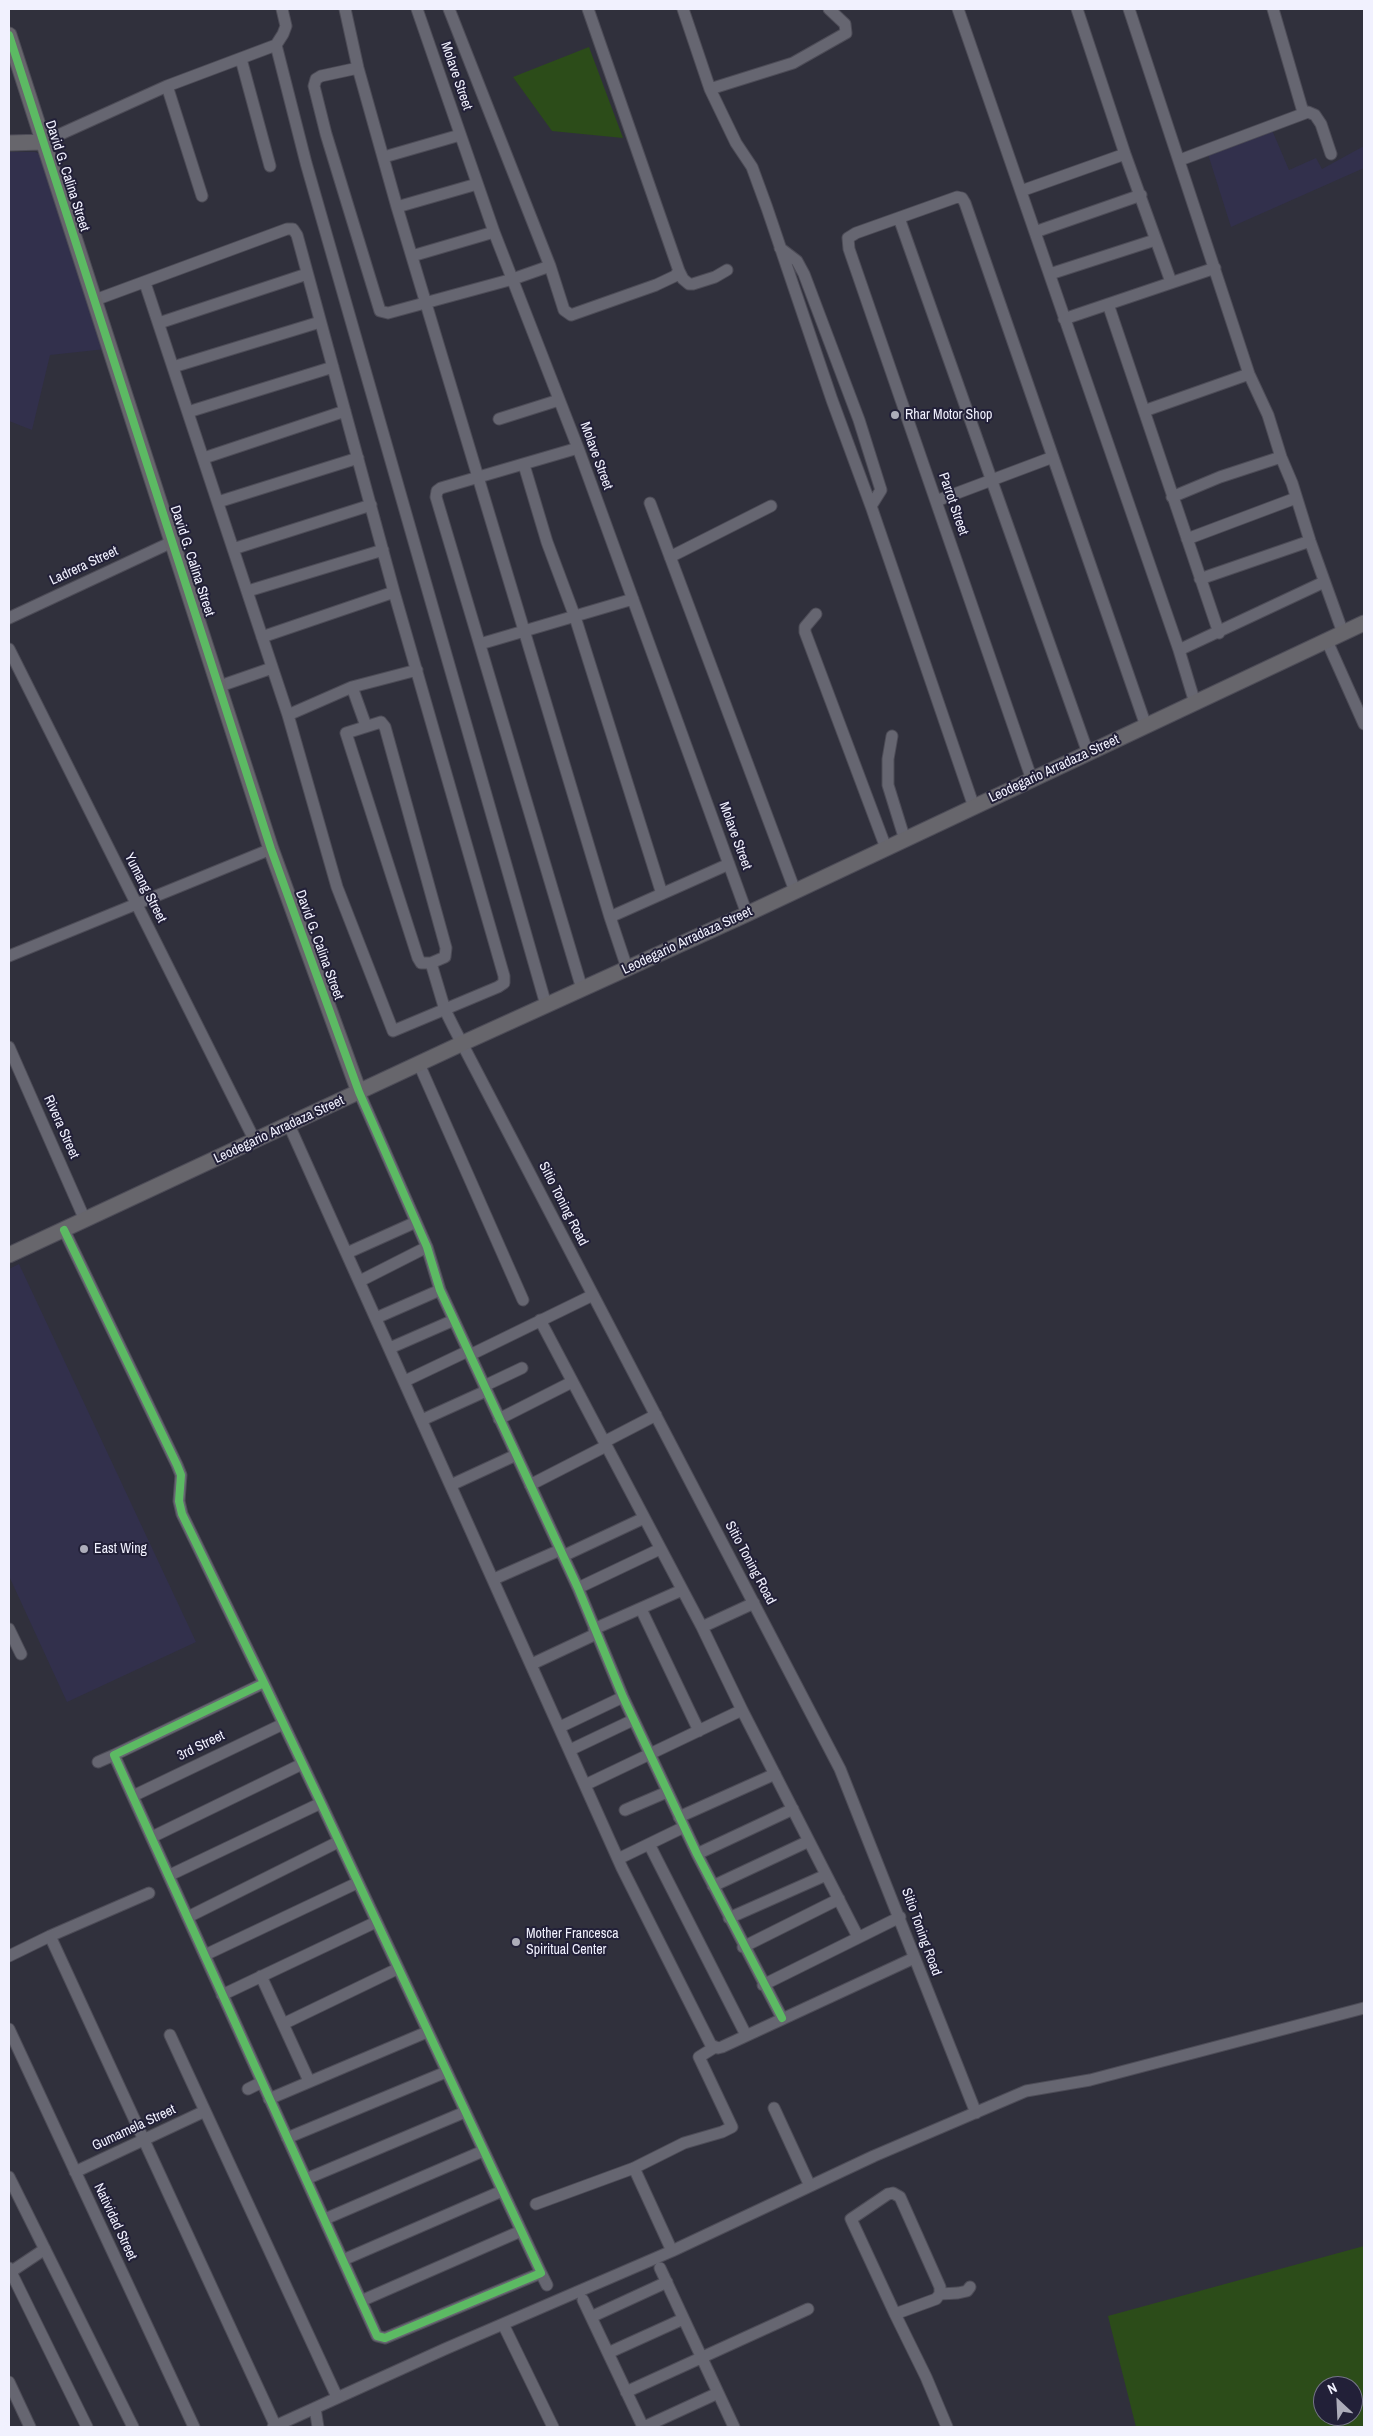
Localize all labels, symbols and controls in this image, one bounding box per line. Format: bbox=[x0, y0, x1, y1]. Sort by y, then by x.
street label: Molave Street bbox=[437, 40, 475, 112]
street label: David G. Calina Street bbox=[41, 118, 93, 234]
place label: Rhar Motor Shop bbox=[905, 407, 992, 423]
marker: Rhar Motor Shop bbox=[889, 409, 901, 421]
street label: Molave Street bbox=[576, 420, 616, 492]
street label: Parrot Street bbox=[934, 470, 972, 538]
street label: David G. Calina Street bbox=[166, 503, 218, 619]
street label: Ladrera Street bbox=[47, 543, 121, 589]
street label: Leodegario Arradaza Street bbox=[986, 731, 1122, 807]
street label: Molave Street bbox=[715, 800, 755, 872]
street label: Yumang Street bbox=[120, 850, 170, 926]
street label: David G. Calina Street bbox=[291, 888, 347, 1002]
street label: Leodegario Arradaza Street bbox=[619, 903, 755, 979]
street label: Leodegario Arradaza Street bbox=[211, 1092, 347, 1168]
street label: Rivera Street bbox=[40, 1093, 82, 1161]
street label: Sitio Toning Road bbox=[535, 1159, 591, 1249]
street label: Sitio Toning Road bbox=[721, 1518, 779, 1608]
place label: East Wing bbox=[94, 1541, 147, 1557]
marker: East Wing bbox=[78, 1543, 90, 1555]
street label: 3rd Street bbox=[175, 1727, 227, 1765]
street label: Sitio Toning Road bbox=[897, 1886, 945, 1978]
place label: Mother Francesca Spiritual Center bbox=[526, 1926, 619, 1958]
marker: Mother Francesca Spiritual Center bbox=[510, 1936, 522, 1948]
street label: Gumamela Street bbox=[90, 2101, 178, 2155]
street label: Natividad Street bbox=[90, 2181, 140, 2263]
north arrow bbox=[1313, 2376, 1363, 2426]
text: N bbox=[1325, 2378, 1340, 2398]

